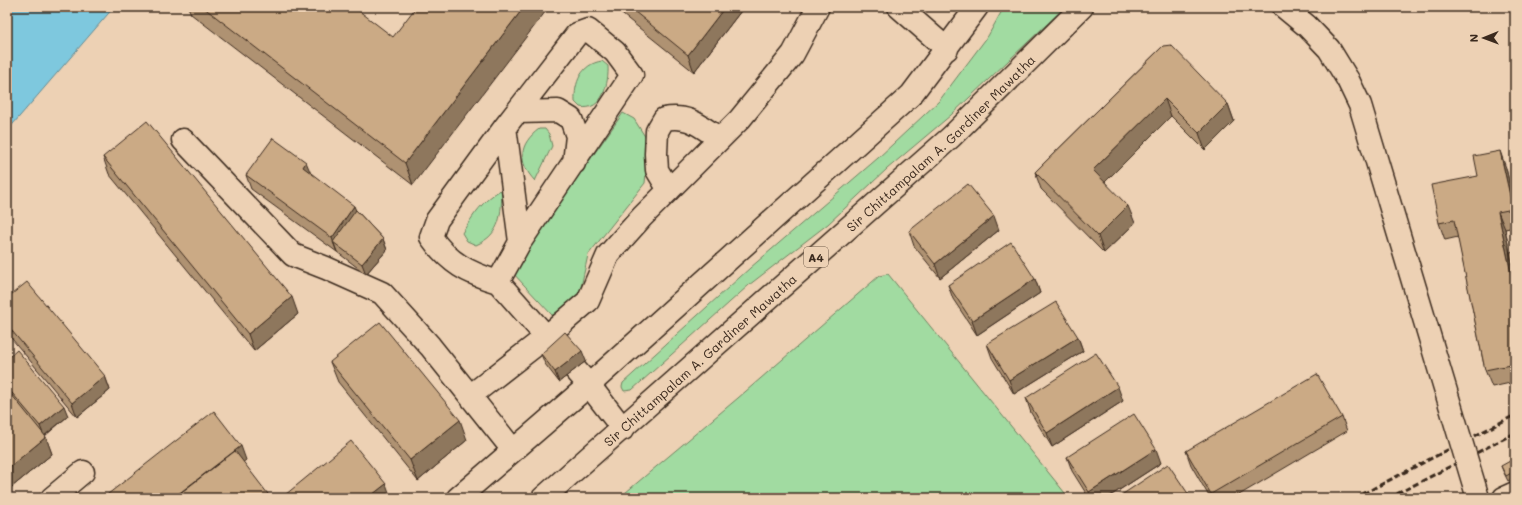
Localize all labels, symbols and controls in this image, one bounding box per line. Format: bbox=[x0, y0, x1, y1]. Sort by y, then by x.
north arrow bbox=[1464, 18, 1504, 58]
text: N bbox=[1466, 34, 1481, 42]
street label: Sir Chittampalam A. Gardiner Mawatha bbox=[842, 50, 1038, 235]
road number: A4 bbox=[804, 247, 828, 267]
street label: Sir Chittampalam A. Gardiner Mawatha bbox=[600, 270, 800, 449]

